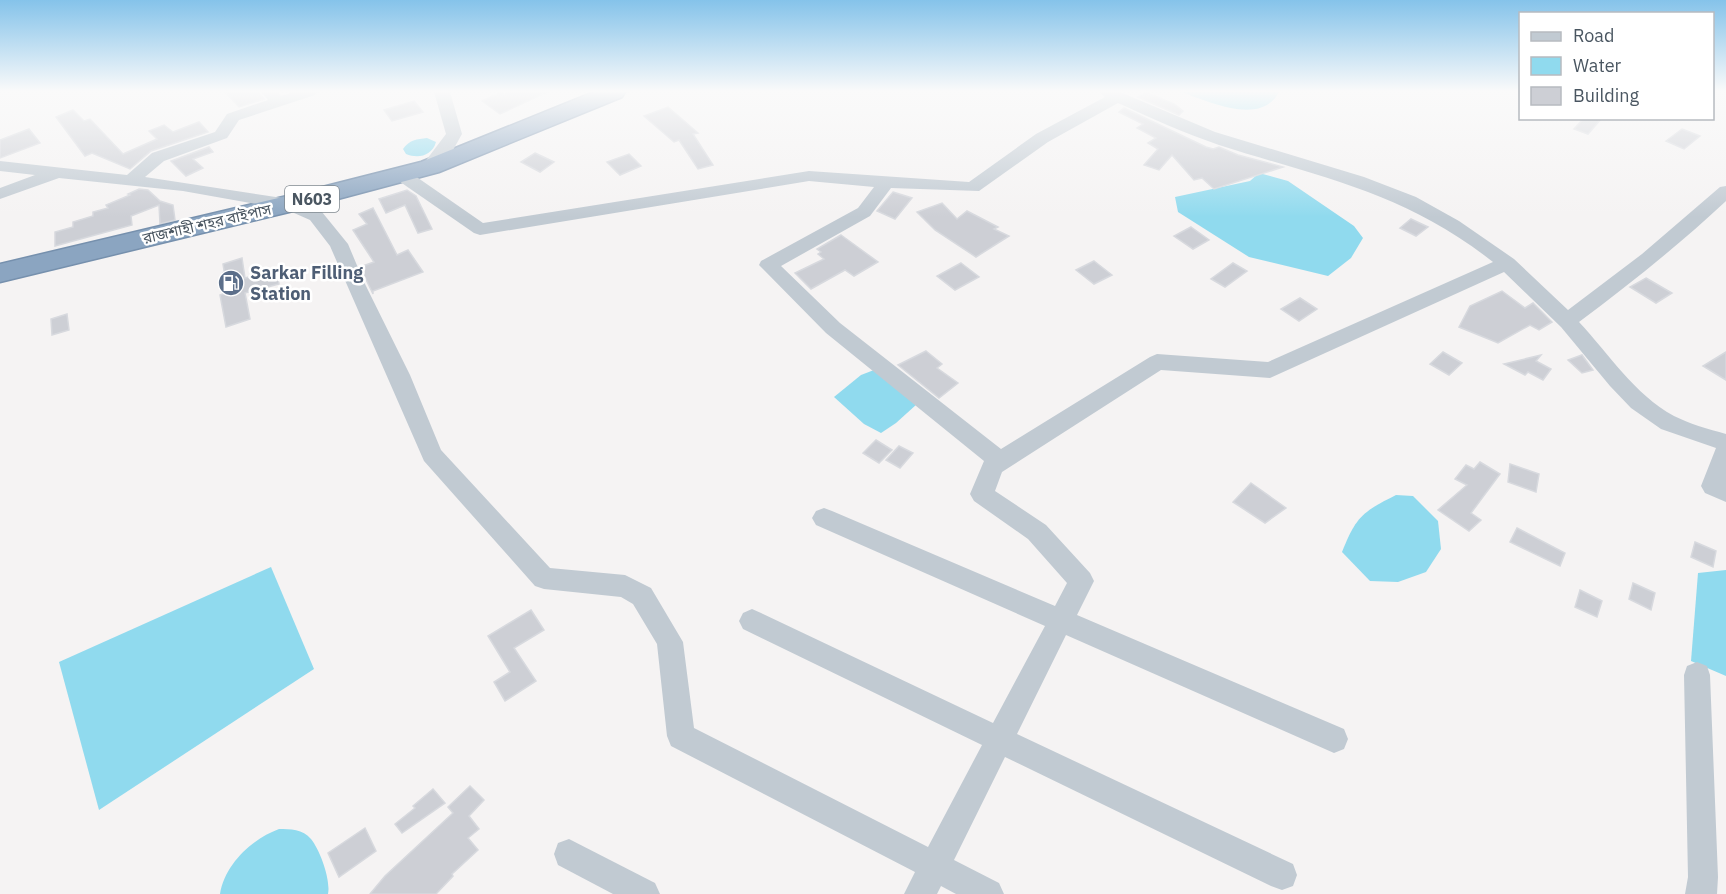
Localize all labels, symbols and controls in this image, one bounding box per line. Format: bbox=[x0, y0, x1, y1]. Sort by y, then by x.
legend bbox=[1519, 12, 1714, 120]
text: Road bbox=[1573, 24, 1614, 47]
text: Water bbox=[1573, 54, 1622, 77]
text: Building bbox=[1573, 84, 1640, 107]
road number: N603 bbox=[285, 186, 339, 212]
street label: রাজশাহী শহর বাইপাস bbox=[140, 199, 274, 248]
place label: Sarkar Filling Station bbox=[250, 261, 363, 305]
fuel station icon: Sarkar Filling Station bbox=[216, 268, 246, 298]

